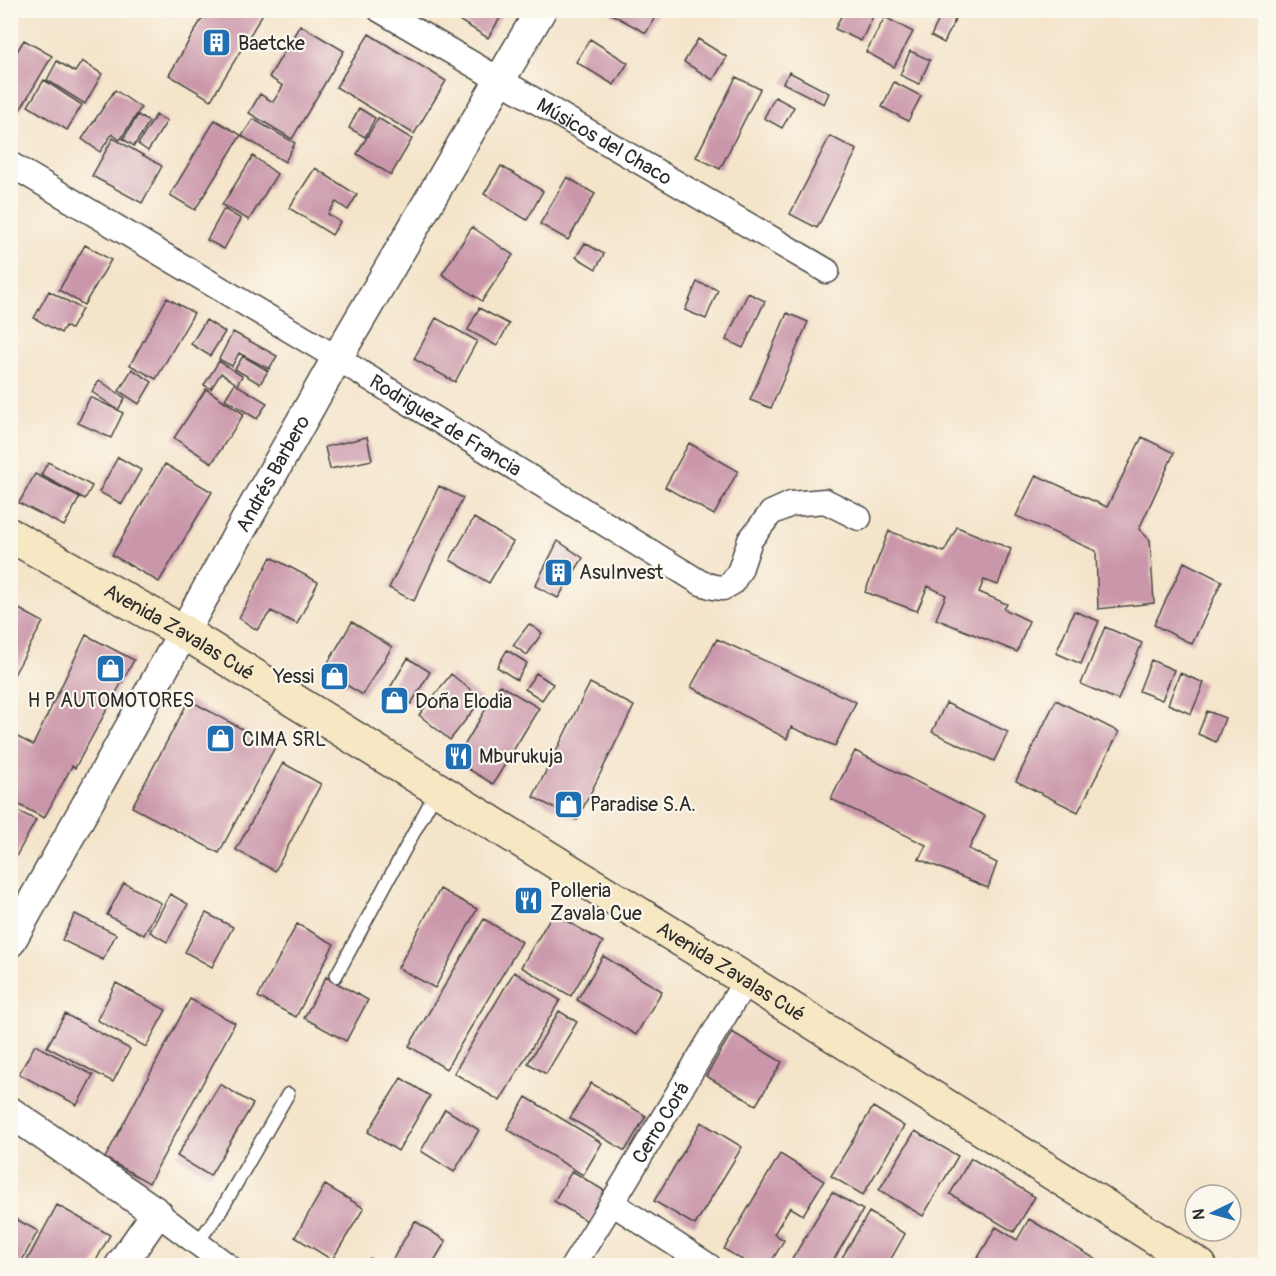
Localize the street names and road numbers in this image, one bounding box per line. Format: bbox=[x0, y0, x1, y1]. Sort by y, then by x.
street label: Músicos del Chaco bbox=[532, 92, 677, 191]
street label: Rodriguez de Francia bbox=[365, 369, 526, 482]
street label: Andrés Barbero bbox=[230, 411, 316, 537]
street label: Avenida Zavalas Cué bbox=[99, 578, 259, 686]
street label: Avenida Zavalas Cué bbox=[652, 916, 810, 1027]
street label: Cerro Corá bbox=[627, 1077, 695, 1168]

